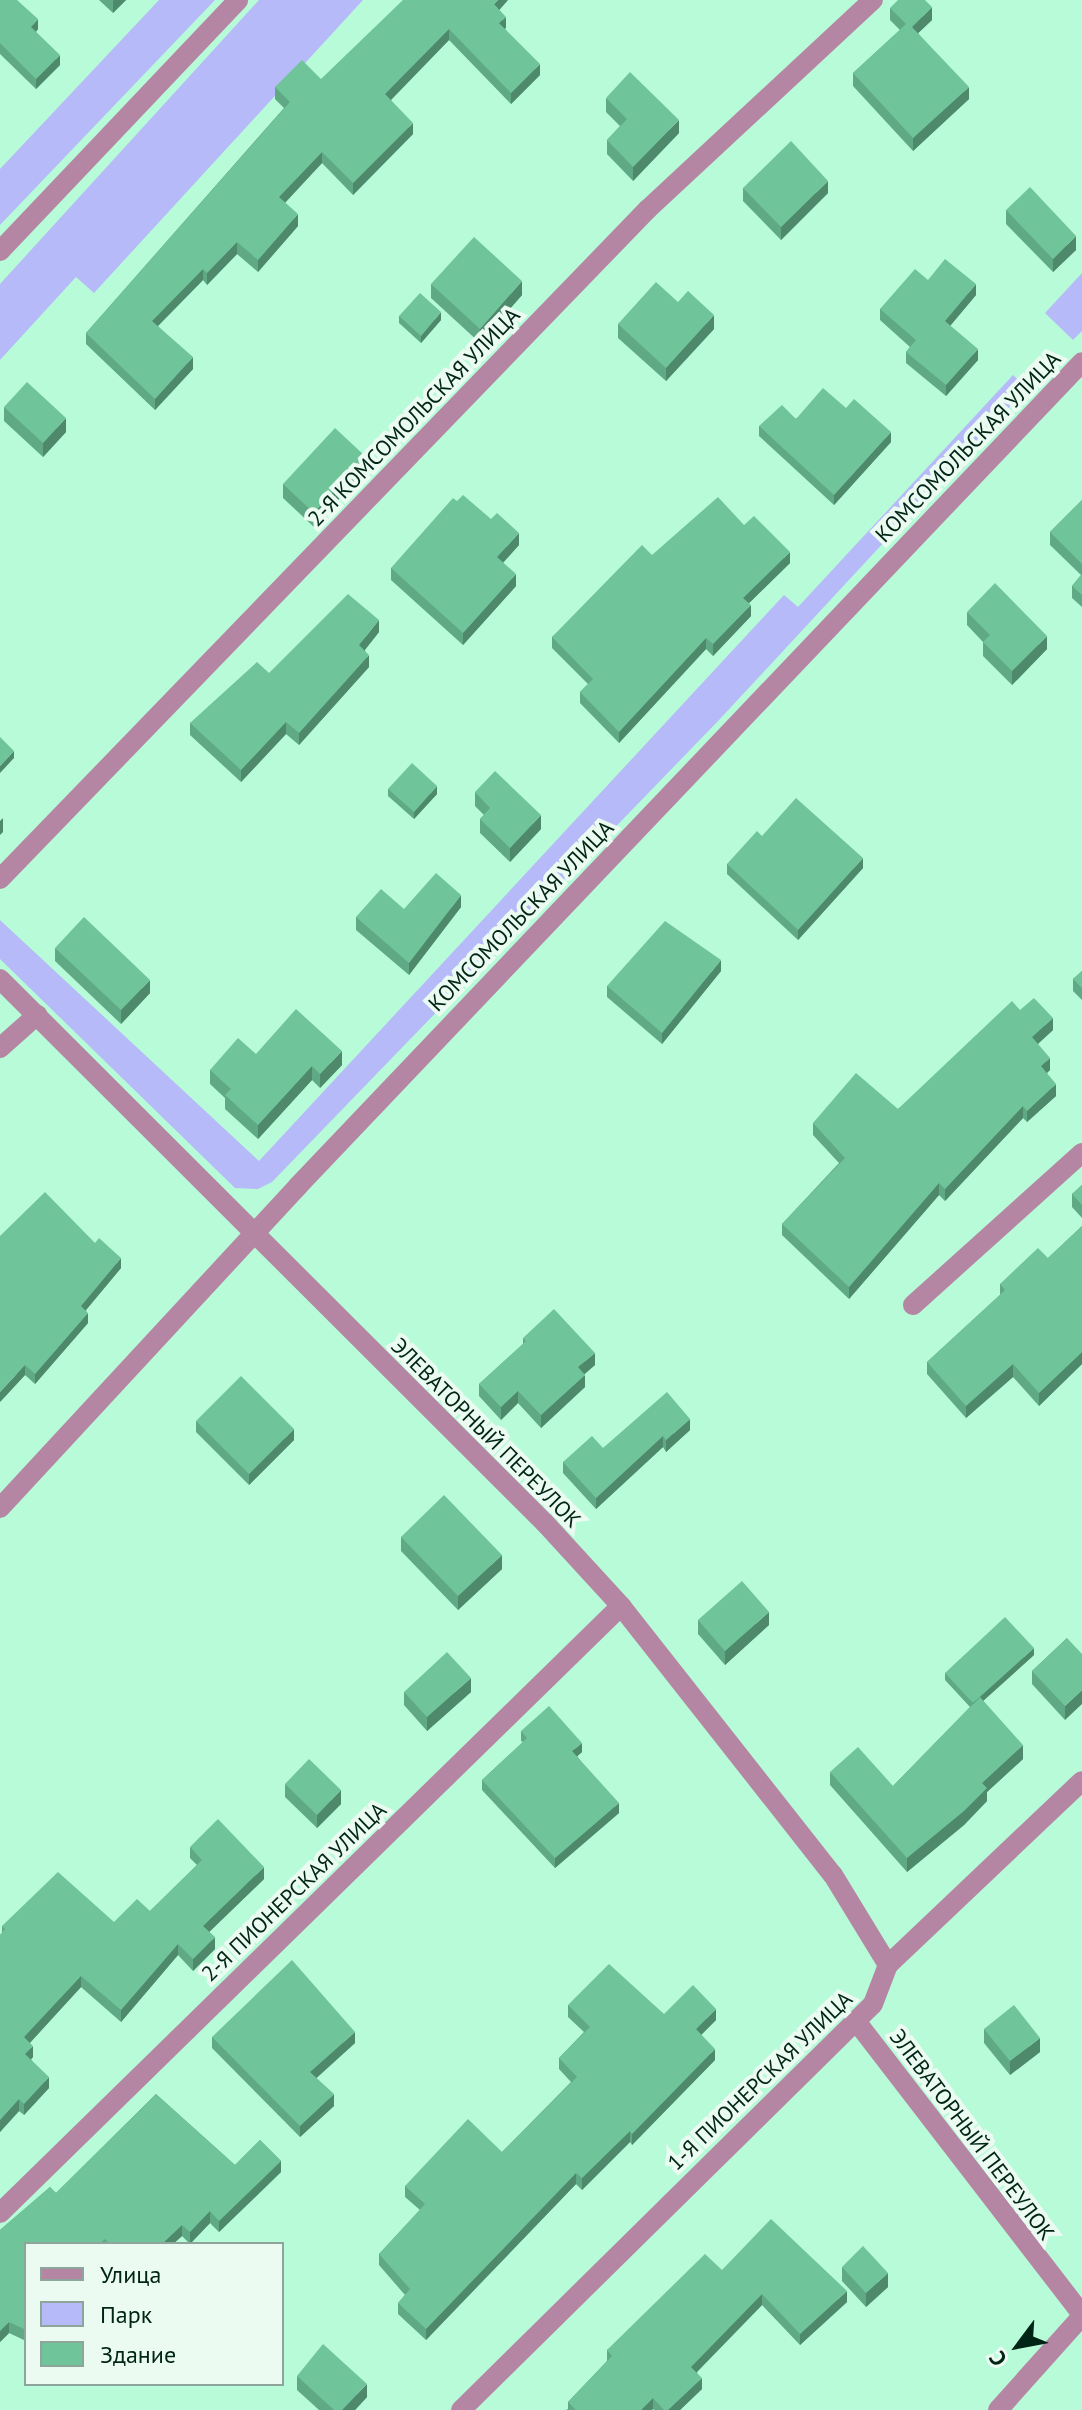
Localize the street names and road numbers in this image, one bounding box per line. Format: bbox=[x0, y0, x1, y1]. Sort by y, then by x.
street label: 2-Я КОМСОМОЛЬСКАЯ УЛИЦА bbox=[302, 302, 526, 532]
street label: КОМСОМОЛЬСКАЯ УЛИЦА bbox=[870, 346, 1066, 548]
street label: КОМСОМОЛЬСКАЯ УЛИЦА bbox=[423, 815, 619, 1017]
street label: ЭЛЕВАТОРНЫЙ ПЕРЕУЛОК bbox=[386, 1333, 586, 1533]
street label: 2-Я ПИОНЕРСКАЯ УЛИЦА bbox=[196, 1797, 392, 1987]
street label: 1-Я ПИОНЕРСКАЯ УЛИЦА bbox=[662, 1986, 858, 2176]
street label: ЭЛЕВАТОРНЫЙ ПЕРЕУЛОК bbox=[884, 2024, 1060, 2246]

